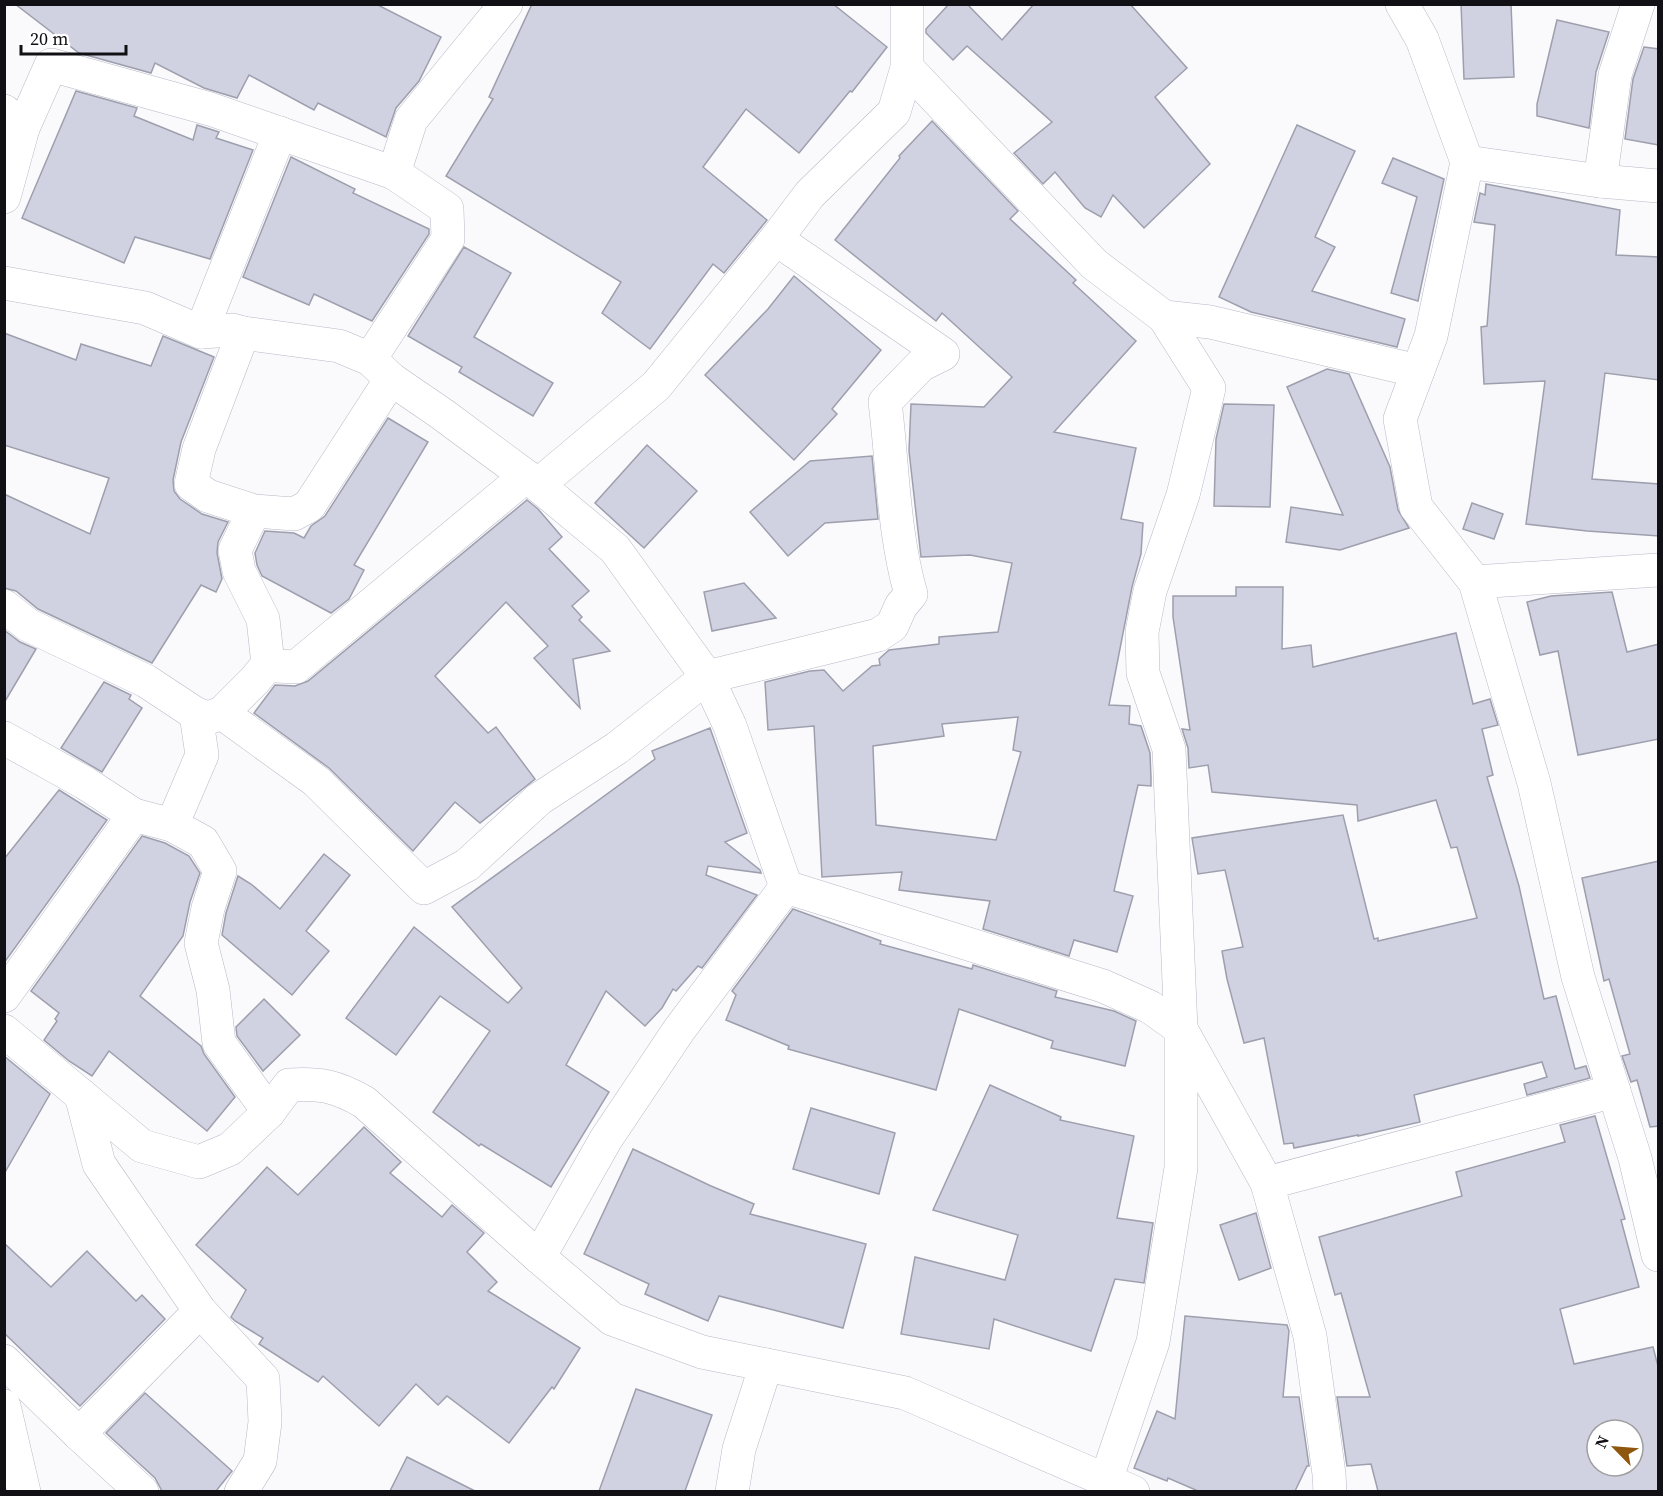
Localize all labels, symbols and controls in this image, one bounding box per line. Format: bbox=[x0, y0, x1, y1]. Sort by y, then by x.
scale bar bbox=[21, 18, 126, 56]
text: 20 m bbox=[30, 26, 68, 51]
north arrow bbox=[1585, 1418, 1645, 1478]
text: N bbox=[1589, 1431, 1614, 1452]

